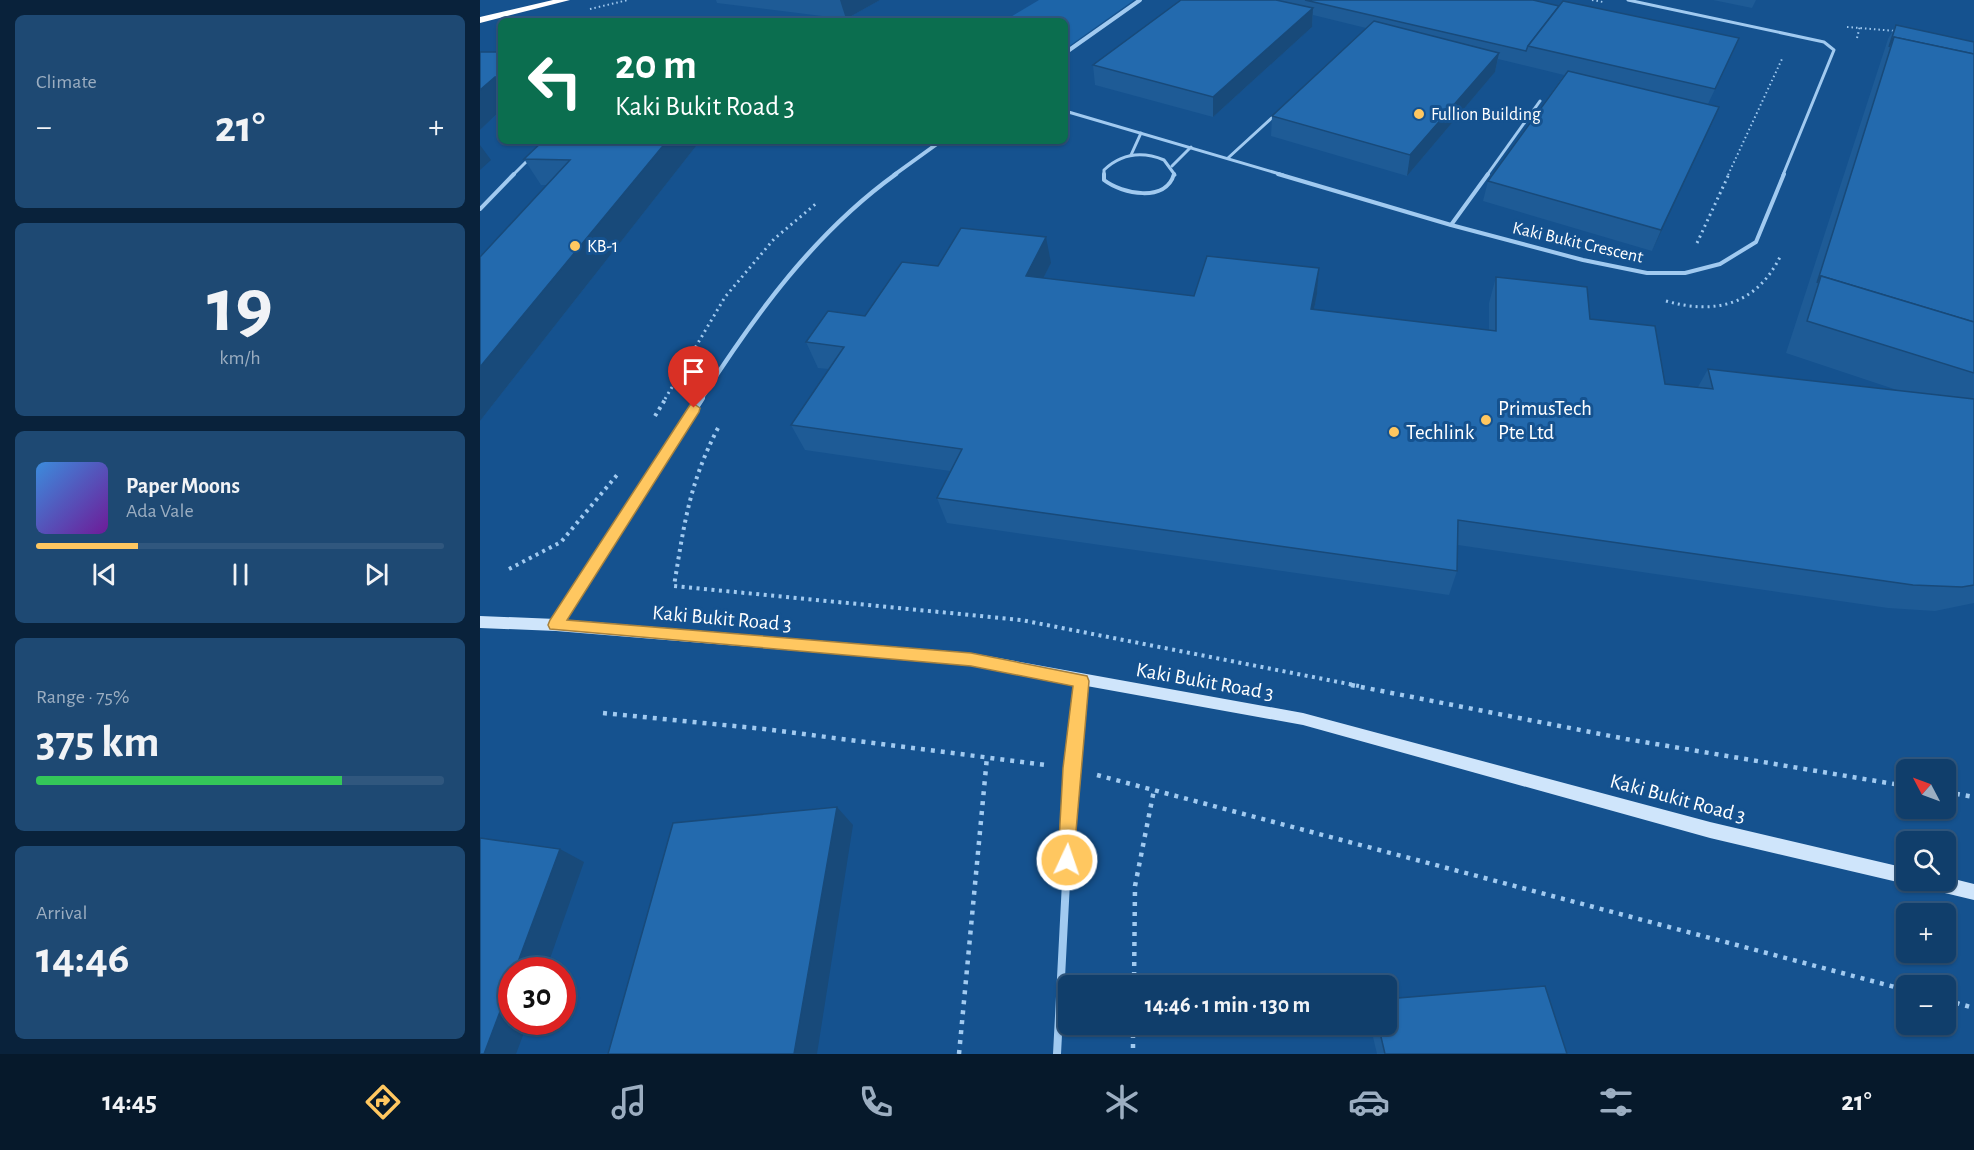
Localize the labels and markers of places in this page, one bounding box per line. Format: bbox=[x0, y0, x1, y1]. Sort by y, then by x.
place label: Fullion Building bbox=[1431, 106, 1541, 124]
marker: Fullion Building bbox=[1412, 107, 1426, 121]
place label: KB-1 bbox=[587, 238, 618, 256]
marker: KB-1 bbox=[568, 239, 582, 253]
pin bbox=[668, 346, 719, 408]
place label: PrimusTech Pte Ltd bbox=[1498, 398, 1592, 443]
marker: PrimusTech Pte Ltd bbox=[1479, 413, 1493, 427]
place label: Techlink bbox=[1406, 422, 1475, 443]
marker: Techlink bbox=[1387, 425, 1401, 439]

